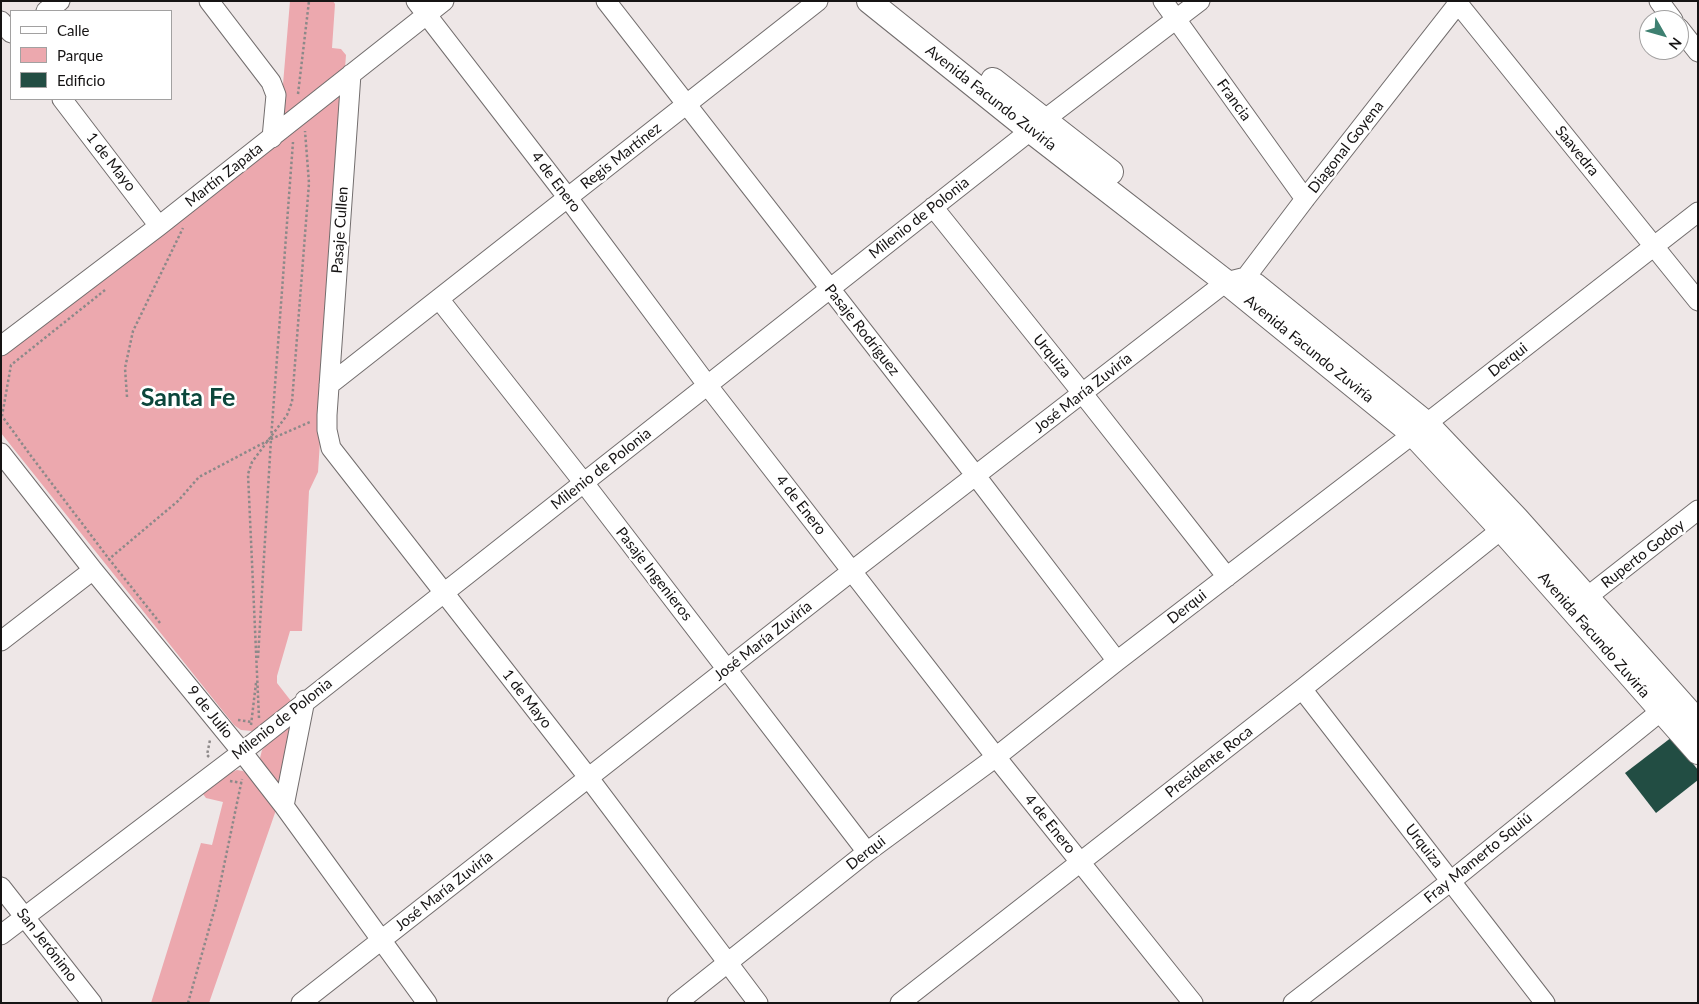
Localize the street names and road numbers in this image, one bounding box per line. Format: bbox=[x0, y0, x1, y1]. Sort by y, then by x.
street label: Avenida Facundo Zuviría bbox=[922, 41, 1060, 155]
street label: Francia bbox=[1213, 76, 1255, 124]
street label: Diagonal Goyena bbox=[1304, 97, 1388, 197]
street label: Regis Martínez bbox=[577, 119, 665, 193]
street label: Saavedra bbox=[1551, 122, 1603, 180]
street label: 1 de Mayo bbox=[82, 129, 140, 195]
street label: Martín Zapata bbox=[182, 139, 266, 211]
street label: 4 de Enero bbox=[527, 148, 585, 216]
street label: Milenio de Polonia bbox=[865, 173, 973, 263]
street label: Pasaje Cullen bbox=[328, 186, 352, 274]
street label: Pasaje Rodríguez bbox=[821, 281, 903, 379]
street label: Avenida Facundo Zuviría bbox=[1241, 291, 1377, 407]
street label: Urquiza bbox=[1029, 331, 1075, 381]
street label: Derqui bbox=[1485, 339, 1531, 381]
street label: José María Zuviría bbox=[1030, 349, 1136, 437]
street label: Milenio de Polonia bbox=[547, 424, 655, 514]
street label: 4 de Enero bbox=[772, 471, 830, 539]
street label: Ruperto Godoy bbox=[1598, 516, 1688, 592]
street label: Pasaje Ingenieros bbox=[612, 524, 696, 624]
street label: Avenida Facundo Zuviría bbox=[1534, 568, 1654, 702]
street label: Derqui bbox=[1164, 586, 1210, 628]
street label: José María Zuviría bbox=[710, 597, 816, 685]
street label: 1 de Mayo bbox=[498, 666, 556, 732]
street label: Milenio de Polonia bbox=[228, 674, 336, 764]
street label: 9 de Julio bbox=[183, 682, 237, 742]
street label: Presidente Roca bbox=[1162, 722, 1256, 802]
street label: 4 de Enero bbox=[1021, 791, 1079, 857]
street label: Fray Mamerto Squiú bbox=[1420, 809, 1536, 907]
street label: Urquiza bbox=[1401, 821, 1447, 871]
street label: Derqui bbox=[843, 832, 889, 874]
street label: José María Zuviría bbox=[391, 847, 497, 935]
street label: San Jerónimo bbox=[13, 905, 81, 985]

